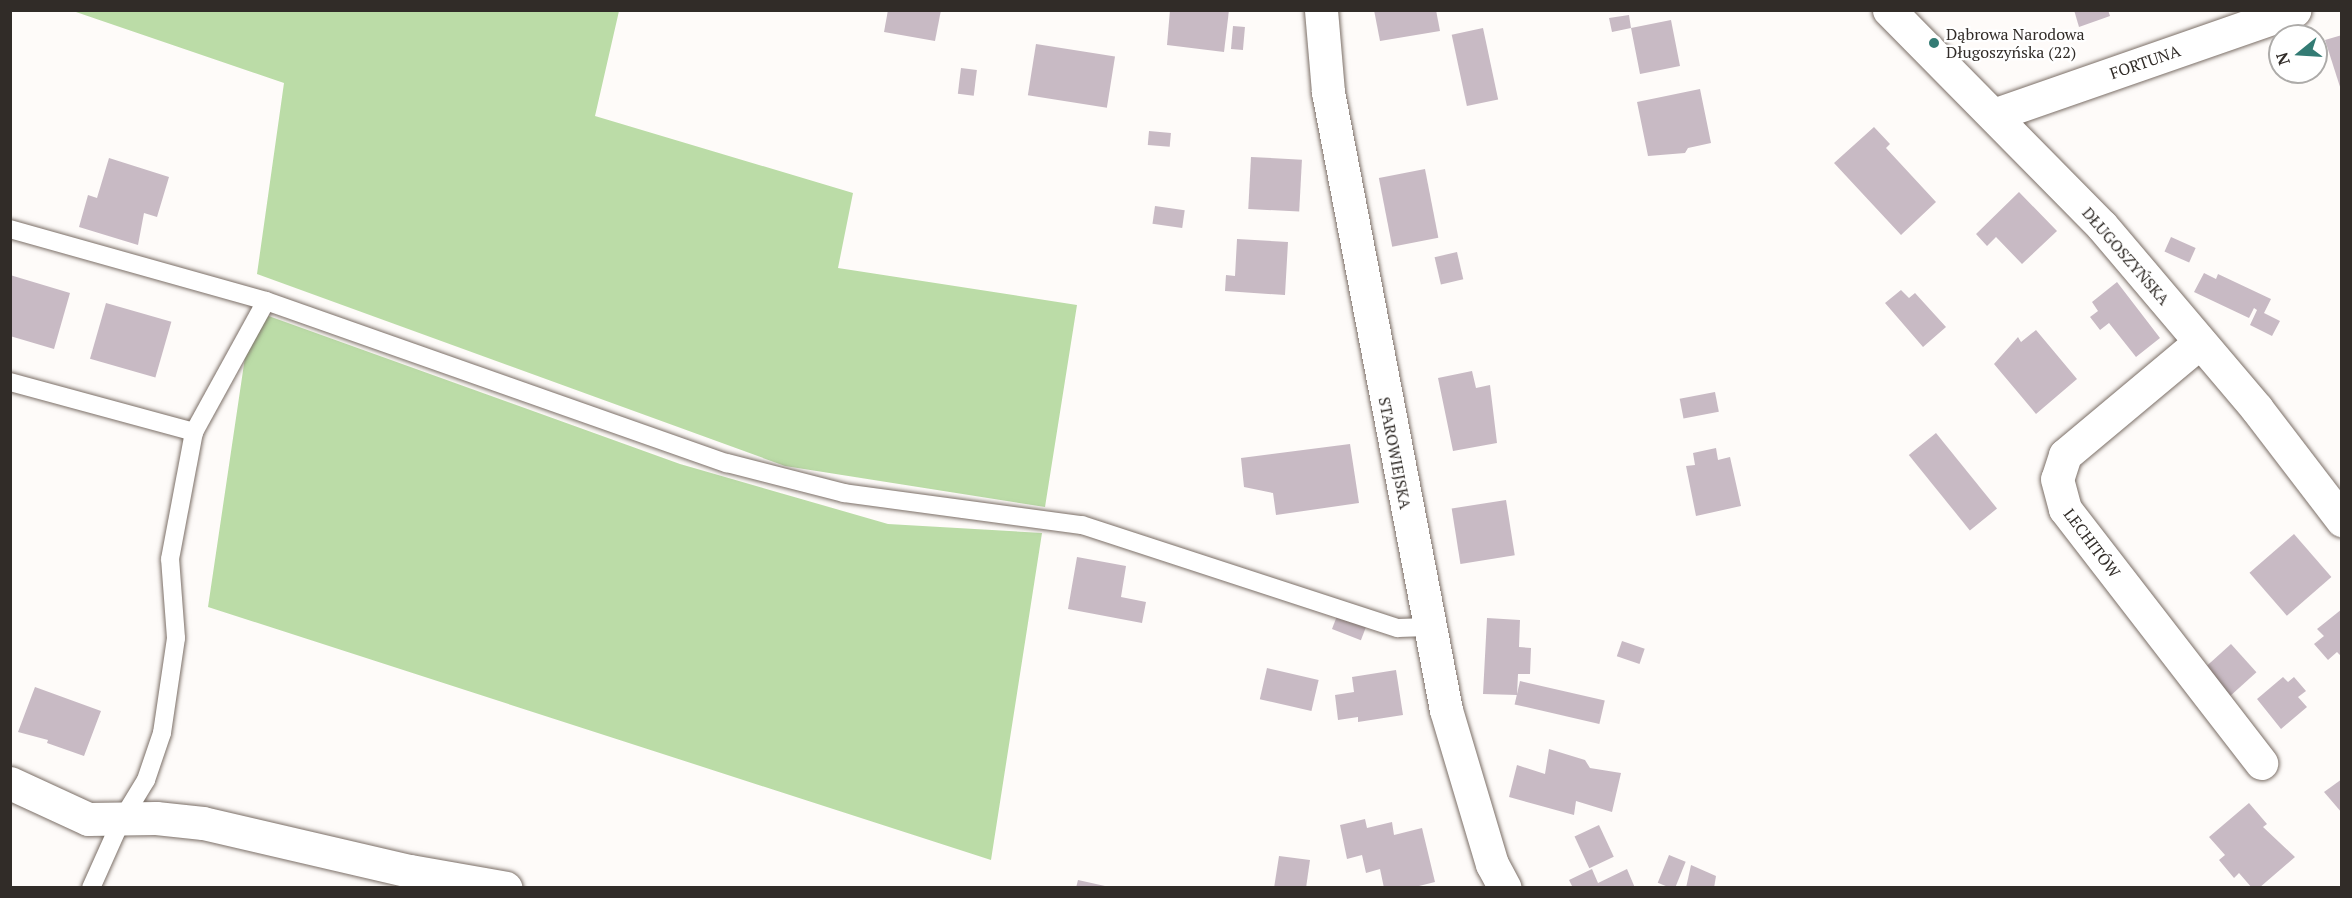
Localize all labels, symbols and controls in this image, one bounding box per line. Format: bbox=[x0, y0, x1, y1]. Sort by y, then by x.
place label: Dąbrowa Narodowa Długoszyńska (22) bbox=[1946, 24, 2085, 62]
north arrow bbox=[2268, 24, 2328, 84]
marker: Dąbrowa Narodowa Długoszyńska (22) bbox=[1927, 36, 1941, 50]
street label: FORTUNA bbox=[2107, 41, 2183, 83]
text: N bbox=[2270, 50, 2295, 68]
street label: DŁUGOSZYŃSKA bbox=[2078, 203, 2174, 309]
street label: STAROWIEJSKA bbox=[1375, 395, 1415, 511]
street label: LECHITÓW bbox=[2060, 505, 2124, 581]

